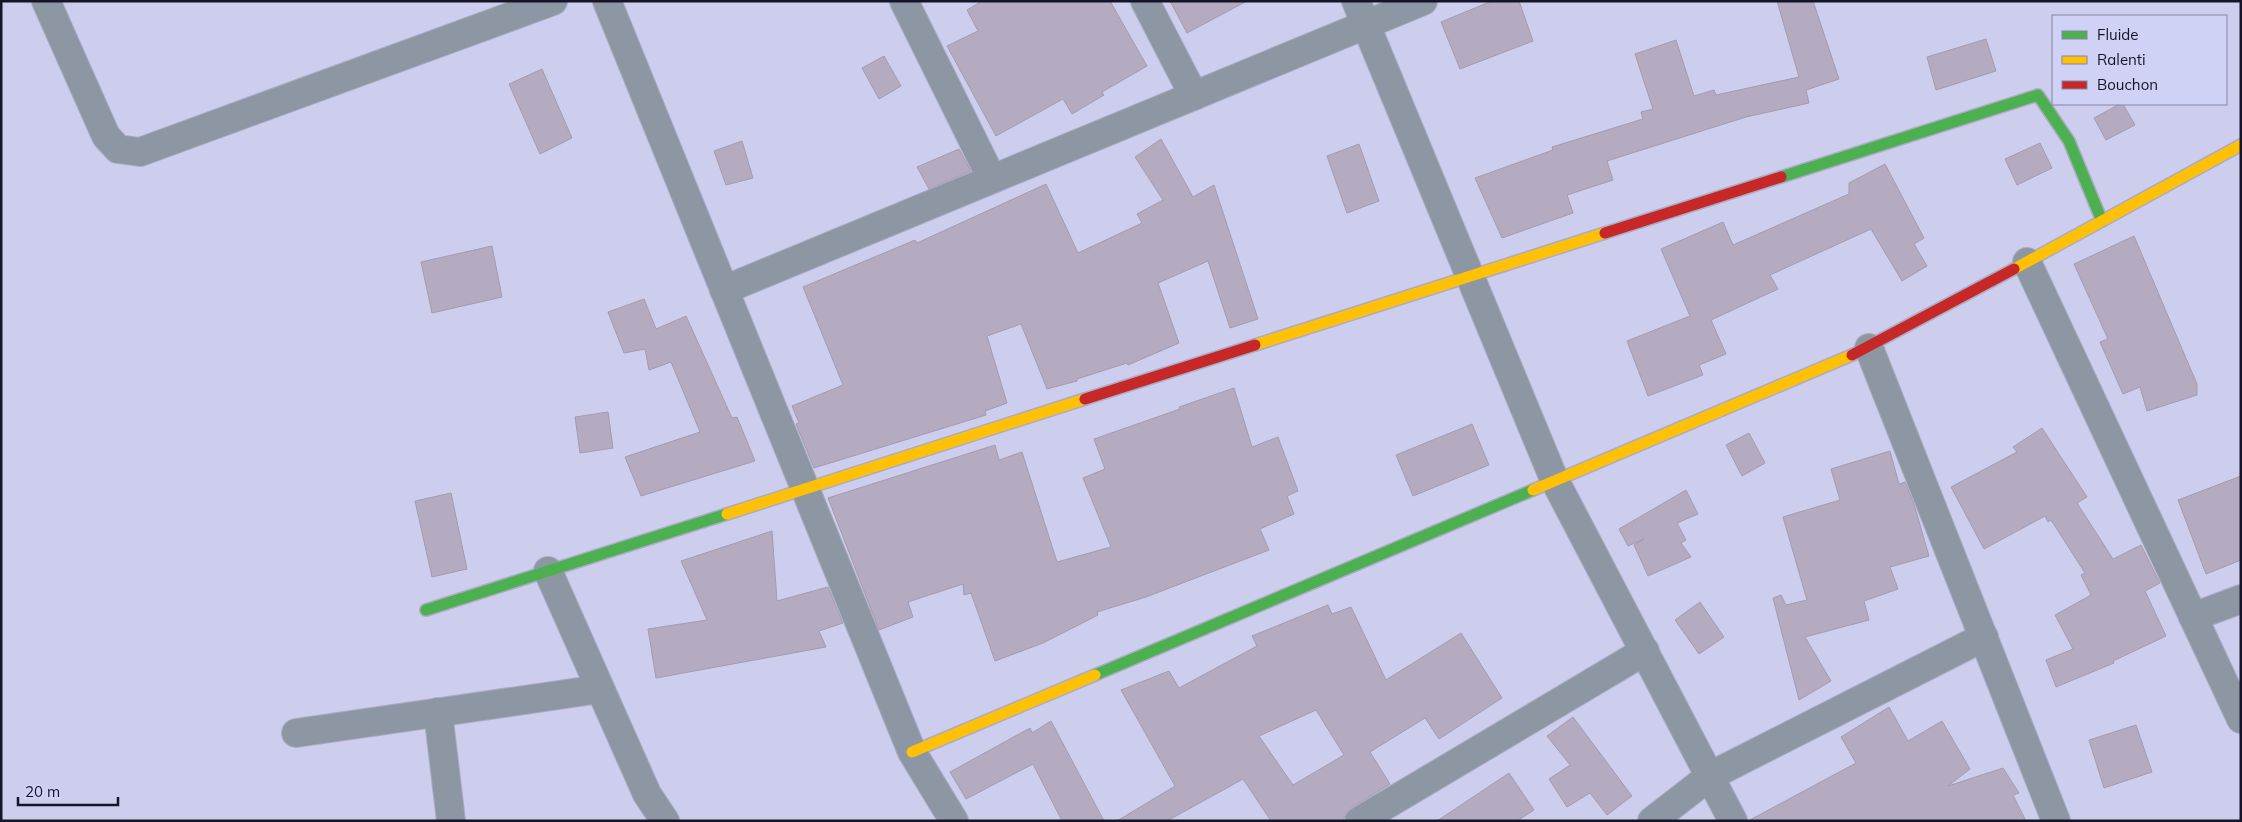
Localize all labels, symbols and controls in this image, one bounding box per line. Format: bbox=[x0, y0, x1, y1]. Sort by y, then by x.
legend bbox=[2052, 15, 2227, 105]
text: Fluide bbox=[2097, 25, 2138, 44]
text: Ralenti bbox=[2097, 50, 2146, 69]
text: Bouchon bbox=[2097, 75, 2158, 94]
scale bar bbox=[18, 774, 118, 806]
text: 20 m bbox=[25, 782, 60, 801]

